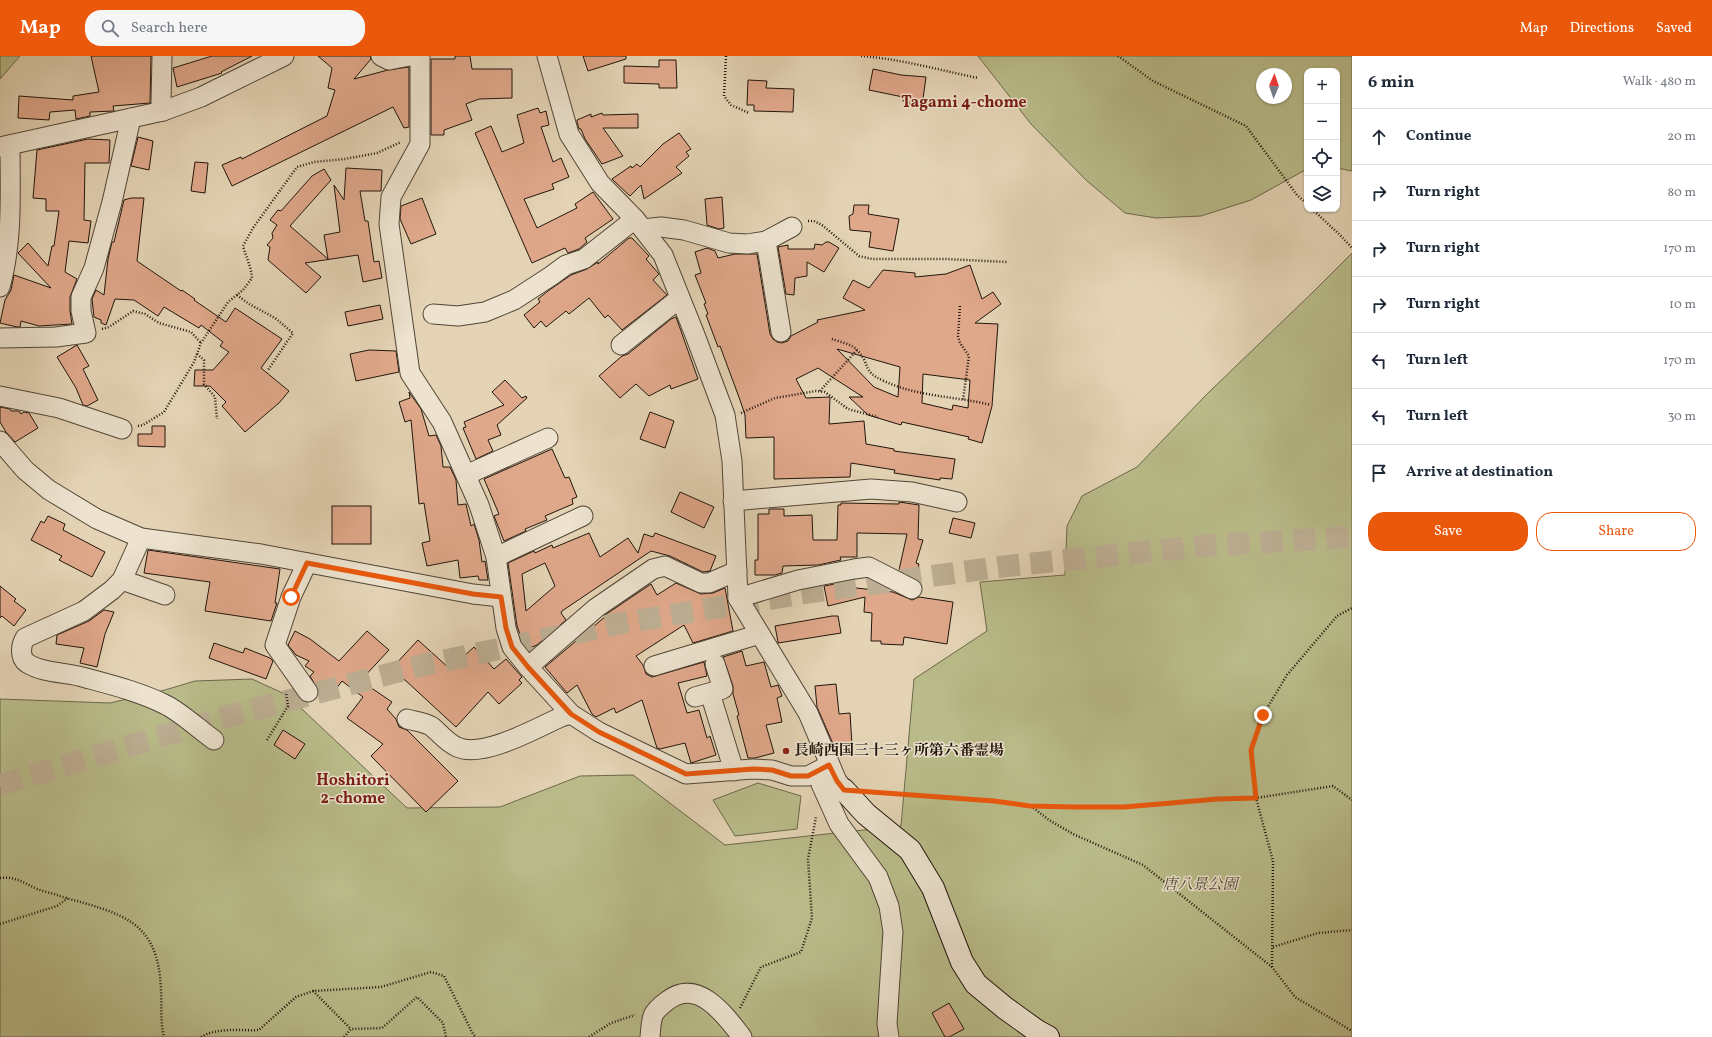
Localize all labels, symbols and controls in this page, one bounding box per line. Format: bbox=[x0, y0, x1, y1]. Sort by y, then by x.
search box bbox=[85, 10, 365, 46]
text: Map bbox=[20, 15, 61, 41]
icon: search bbox=[99, 17, 121, 39]
text: Search here bbox=[131, 18, 208, 39]
text: Map bbox=[1520, 19, 1548, 38]
text: Directions bbox=[1570, 19, 1634, 38]
text: Saved bbox=[1656, 19, 1692, 38]
north arrow bbox=[1256, 68, 1292, 104]
map controls bbox=[1304, 68, 1340, 212]
button: + bbox=[1304, 68, 1340, 104]
text: 6 min bbox=[1368, 71, 1414, 94]
text: Walk · 480 m bbox=[1623, 73, 1696, 91]
district label: Tagami 4-chome bbox=[901, 92, 1027, 114]
button: − bbox=[1304, 104, 1340, 140]
icon: ahead bbox=[1368, 126, 1390, 148]
text: Continue bbox=[1406, 126, 1471, 147]
text: 20 m bbox=[1667, 128, 1696, 146]
button: locate bbox=[1304, 140, 1340, 176]
button: layers bbox=[1304, 176, 1340, 212]
icon: right bbox=[1368, 182, 1390, 204]
text: Turn right bbox=[1406, 182, 1480, 203]
text: 80 m bbox=[1667, 184, 1696, 202]
icon: right bbox=[1368, 238, 1390, 260]
text: Turn right bbox=[1406, 238, 1480, 259]
text: 170 m bbox=[1663, 240, 1696, 258]
icon: right bbox=[1368, 294, 1390, 316]
text: Turn right bbox=[1406, 294, 1480, 315]
text: 10 m bbox=[1669, 296, 1696, 314]
icon: left bbox=[1368, 350, 1390, 372]
text: Turn left bbox=[1406, 350, 1468, 371]
text: 170 m bbox=[1663, 352, 1696, 370]
icon: left bbox=[1368, 406, 1390, 428]
text: Turn left bbox=[1406, 406, 1468, 427]
text: 30 m bbox=[1668, 408, 1696, 426]
icon: arrive bbox=[1368, 462, 1390, 484]
text: Arrive at destination bbox=[1406, 462, 1553, 483]
button: Save bbox=[1368, 512, 1528, 551]
button: Share bbox=[1536, 512, 1696, 551]
route start bbox=[282, 588, 300, 606]
route end bbox=[1254, 706, 1272, 724]
place label: 長崎西国三十三ヶ所第六番霊場 bbox=[794, 741, 1004, 762]
marker: 長崎西国三十三ヶ所第六番霊場 bbox=[781, 746, 791, 756]
district label: Hoshitori 2-chome bbox=[316, 770, 390, 810]
park label: 唐八景公園 bbox=[1162, 875, 1240, 896]

